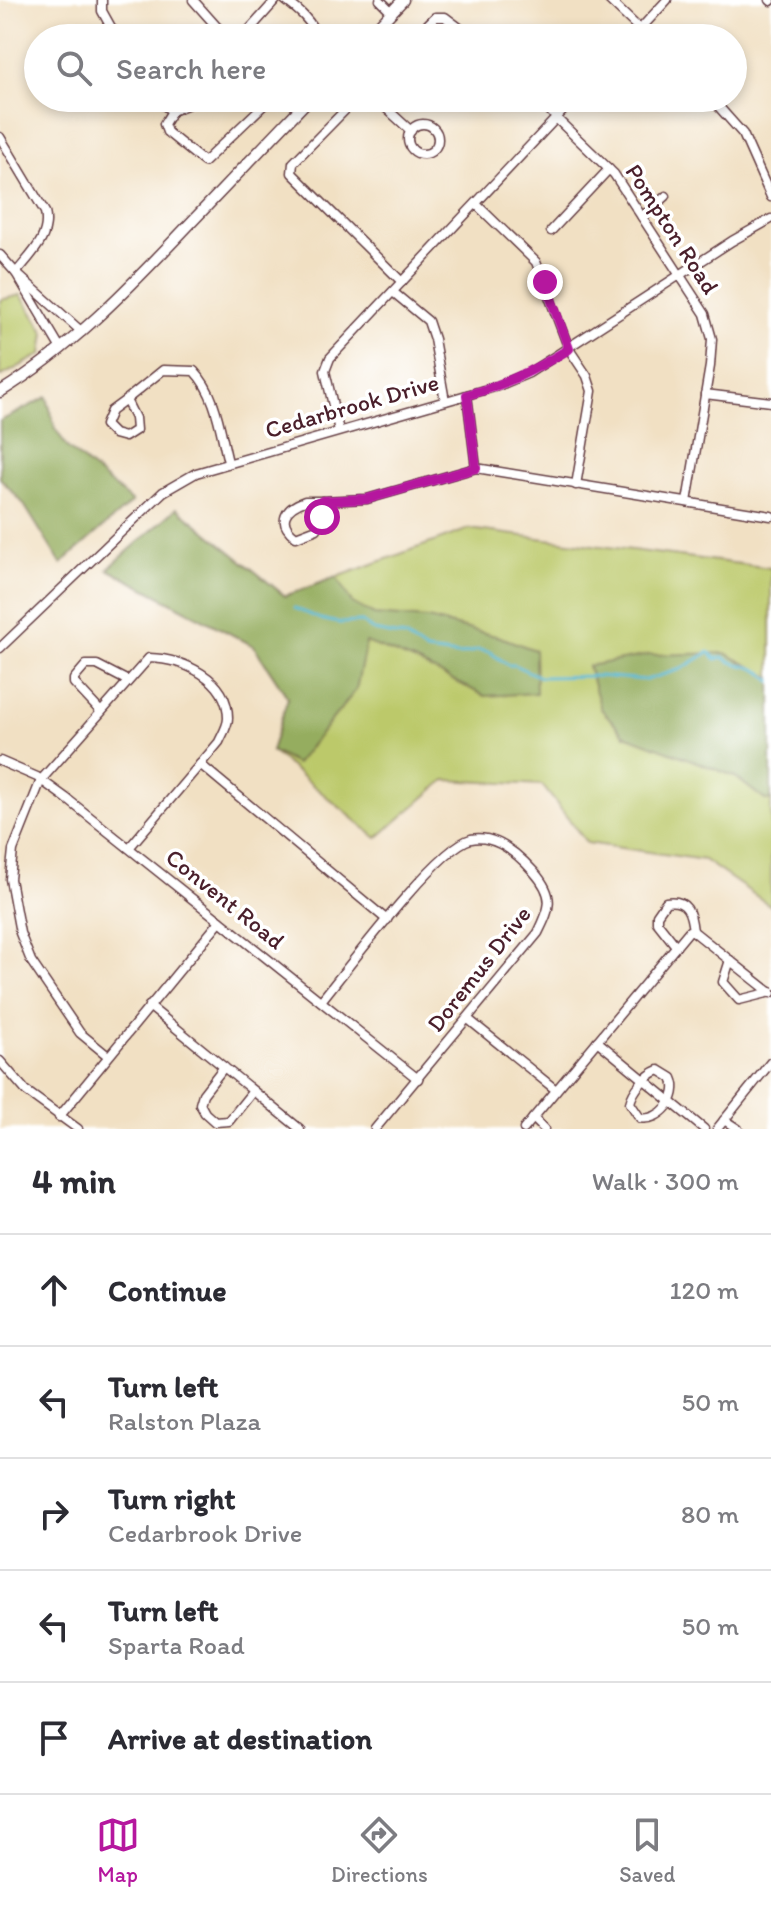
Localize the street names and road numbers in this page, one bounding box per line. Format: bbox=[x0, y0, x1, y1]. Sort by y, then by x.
street label: Pompton Road bbox=[620, 158, 725, 299]
street label: Cedarbrook Drive bbox=[262, 367, 442, 444]
street label: Convent Road bbox=[160, 842, 290, 955]
street label: Doremus Drive bbox=[420, 900, 537, 1038]

